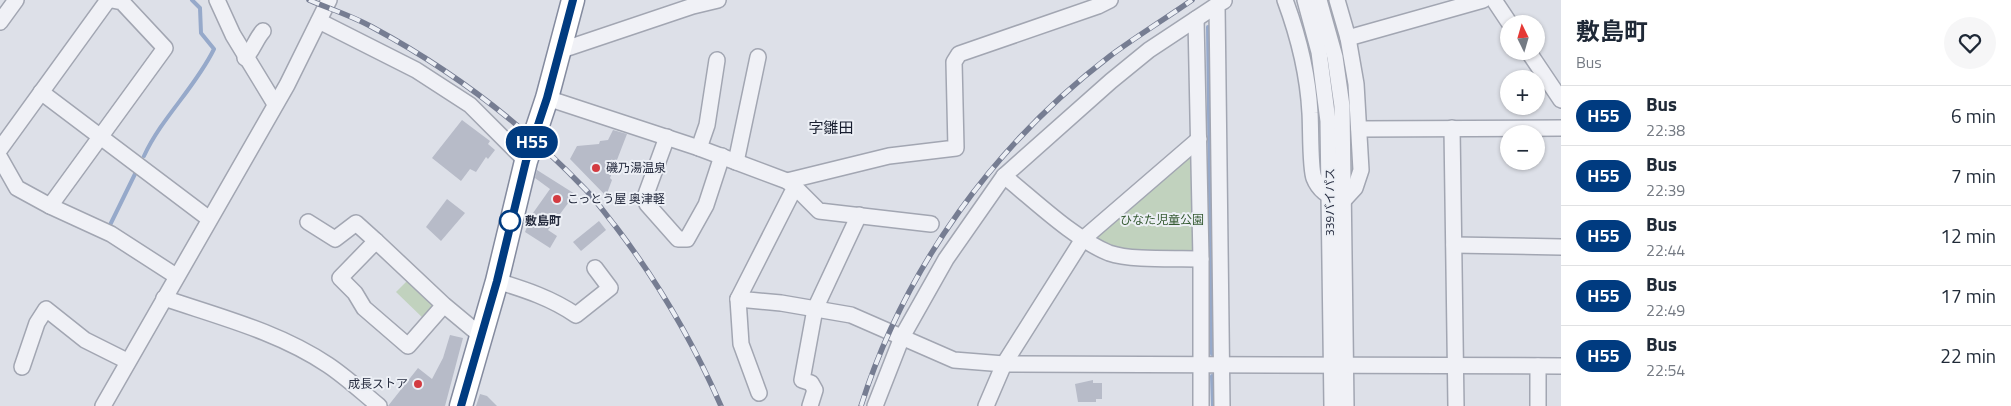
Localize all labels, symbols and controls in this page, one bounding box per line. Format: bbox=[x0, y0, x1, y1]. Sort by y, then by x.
text: 敷島町 bbox=[1576, 13, 1648, 49]
north arrow bbox=[1500, 15, 1545, 60]
map controls bbox=[1500, 15, 1545, 170]
button: heart bbox=[1944, 17, 1996, 69]
text: Bus bbox=[1576, 50, 1602, 74]
button: + bbox=[1500, 70, 1545, 115]
text: Bus bbox=[1646, 89, 1677, 118]
text: 6 min bbox=[1951, 101, 1996, 130]
text: H55 bbox=[1587, 102, 1620, 129]
district label: 字雛田 bbox=[808, 116, 854, 139]
text: 22:38 bbox=[1646, 118, 1685, 142]
button: − bbox=[1500, 125, 1545, 170]
line badge: H55 bbox=[503, 126, 561, 158]
text: H55 bbox=[516, 128, 548, 155]
text: Bus bbox=[1646, 149, 1677, 178]
place label: 磯乃湯温泉 bbox=[606, 158, 666, 177]
text: 7 min bbox=[1951, 161, 1996, 190]
marker: 磯乃湯温泉 bbox=[590, 162, 602, 174]
text: H55 bbox=[1587, 162, 1620, 189]
street label: 339バイパス bbox=[1320, 168, 1339, 236]
text: 22:39 bbox=[1646, 178, 1685, 202]
place label: こっとう屋 奥津軽 bbox=[567, 189, 665, 208]
marker: こっとう屋 奥津軽 bbox=[551, 193, 563, 205]
text: Bus bbox=[1646, 209, 1677, 238]
marker: 敷島町 bbox=[499, 210, 521, 232]
park label: ひなた児童公園 bbox=[1120, 210, 1204, 229]
place label: 敷島町 bbox=[525, 211, 561, 230]
text: 12 min bbox=[1940, 221, 1996, 250]
text: H55 bbox=[1587, 222, 1620, 249]
text: 22:44 bbox=[1646, 238, 1685, 262]
text: Bus bbox=[1646, 269, 1677, 298]
text: 17 min bbox=[1940, 281, 1996, 310]
text: H55 bbox=[1587, 282, 1620, 309]
text: 22:49 bbox=[1646, 298, 1685, 322]
text: Bus bbox=[1646, 329, 1677, 358]
text: 22 min bbox=[1940, 341, 1996, 370]
text: H55 bbox=[1587, 342, 1620, 369]
text: 22:54 bbox=[1646, 358, 1685, 382]
place label: 成長ストア bbox=[348, 374, 408, 393]
marker: 成長ストア bbox=[412, 378, 424, 390]

